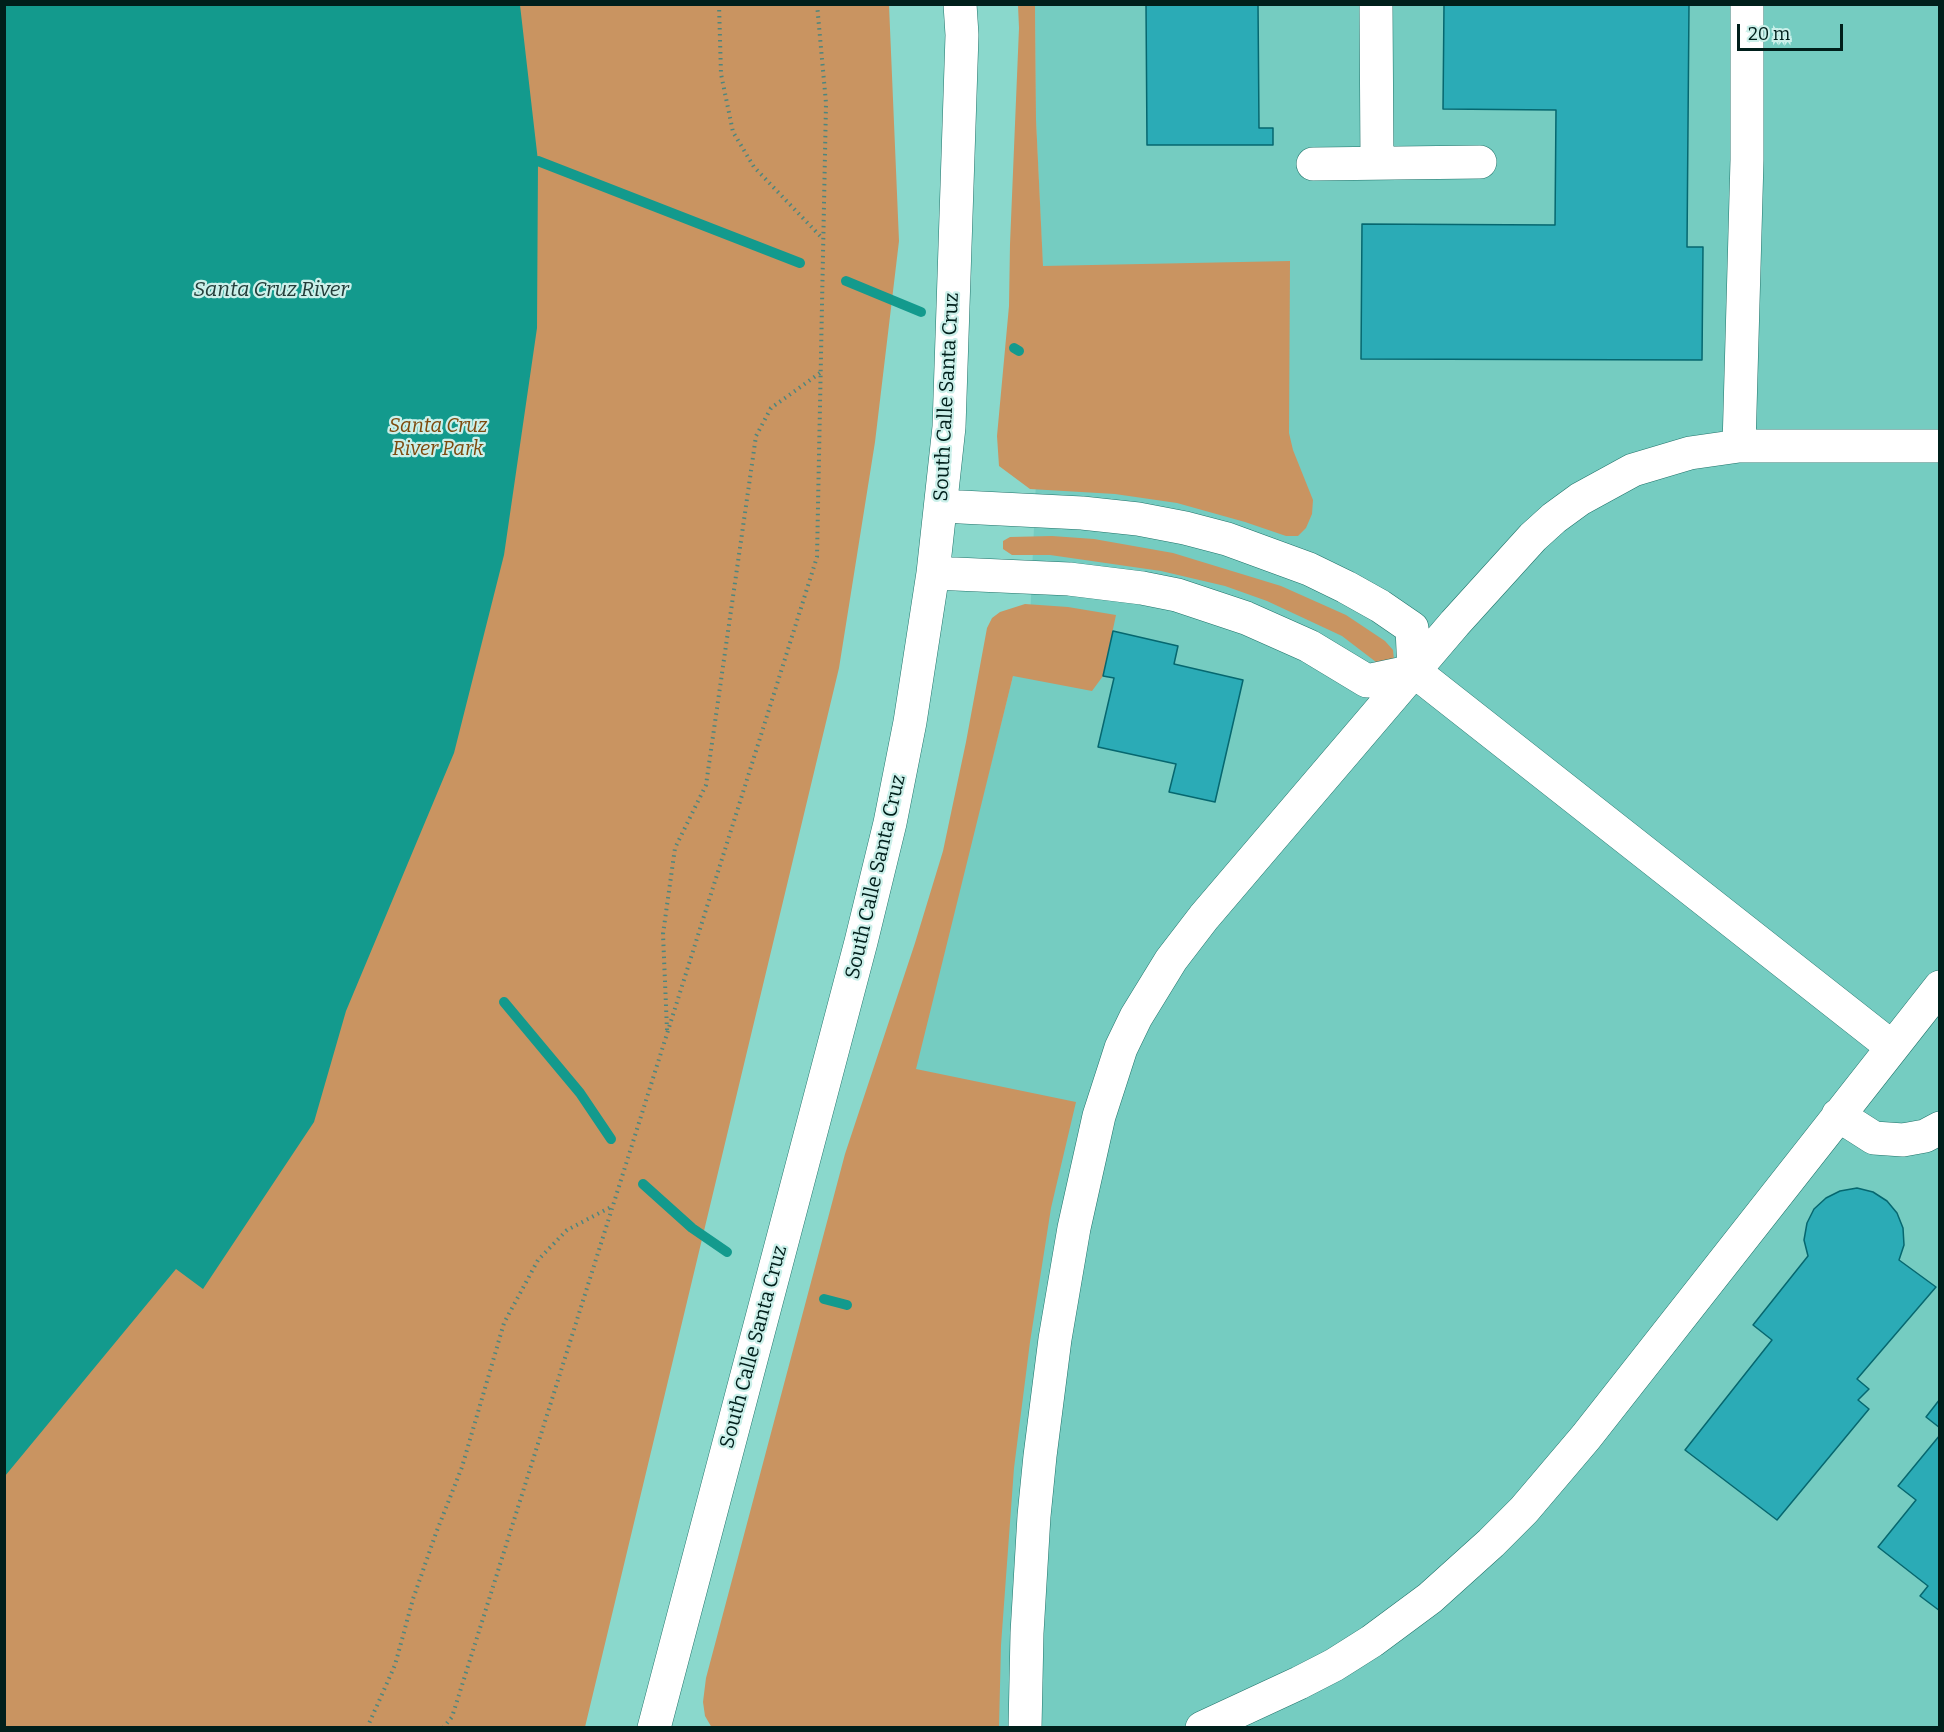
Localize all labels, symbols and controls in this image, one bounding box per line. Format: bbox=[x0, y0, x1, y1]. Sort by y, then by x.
scale bar bbox=[1740, 12, 1846, 50]
text: 20 m bbox=[1748, 23, 1790, 45]
water label: Santa Cruz River bbox=[193, 277, 349, 303]
street label: South Calle Santa Cruz bbox=[930, 292, 964, 502]
park label: Santa Cruz River Park bbox=[389, 414, 487, 461]
street label: South Calle Santa Cruz bbox=[841, 772, 911, 982]
street label: South Calle Santa Cruz bbox=[715, 1243, 793, 1451]

